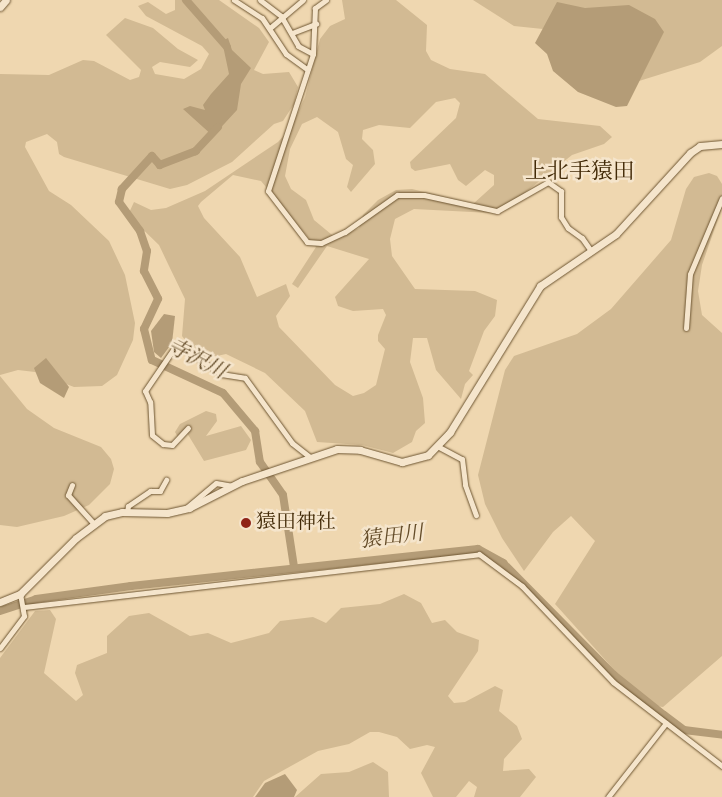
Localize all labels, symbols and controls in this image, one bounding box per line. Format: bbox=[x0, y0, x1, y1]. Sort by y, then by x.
district label: 上北手猿田 bbox=[525, 160, 635, 186]
water label: 寺沢川 bbox=[162, 334, 230, 386]
place label: 猿田神社 bbox=[256, 511, 336, 535]
marker: 猿田神社 bbox=[240, 517, 252, 529]
water label: 猿田川 bbox=[359, 522, 425, 554]

